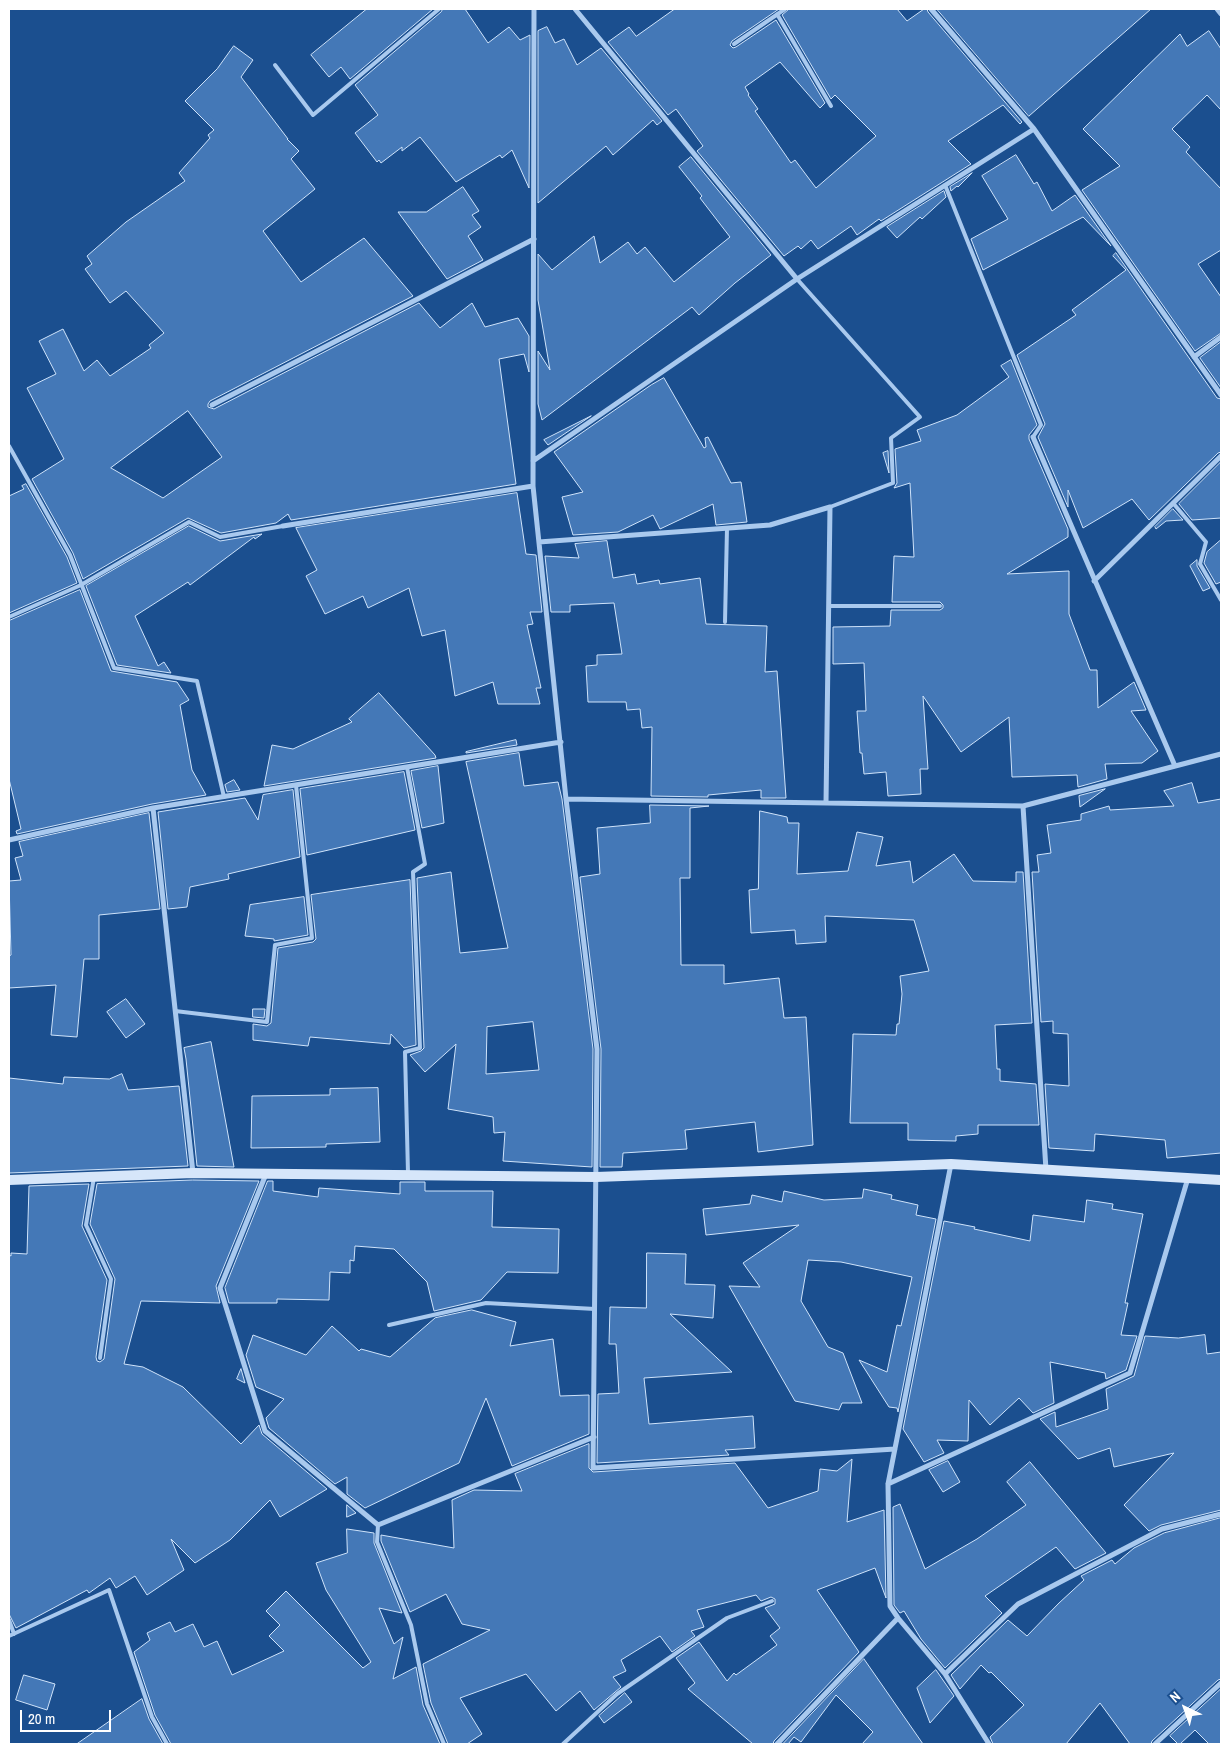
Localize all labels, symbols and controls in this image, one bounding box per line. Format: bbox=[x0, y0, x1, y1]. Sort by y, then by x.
north arrow bbox=[1160, 1683, 1210, 1733]
text: N bbox=[1166, 1687, 1184, 1706]
scale bar bbox=[22, 1700, 114, 1732]
text: 20 m bbox=[28, 1708, 55, 1729]

